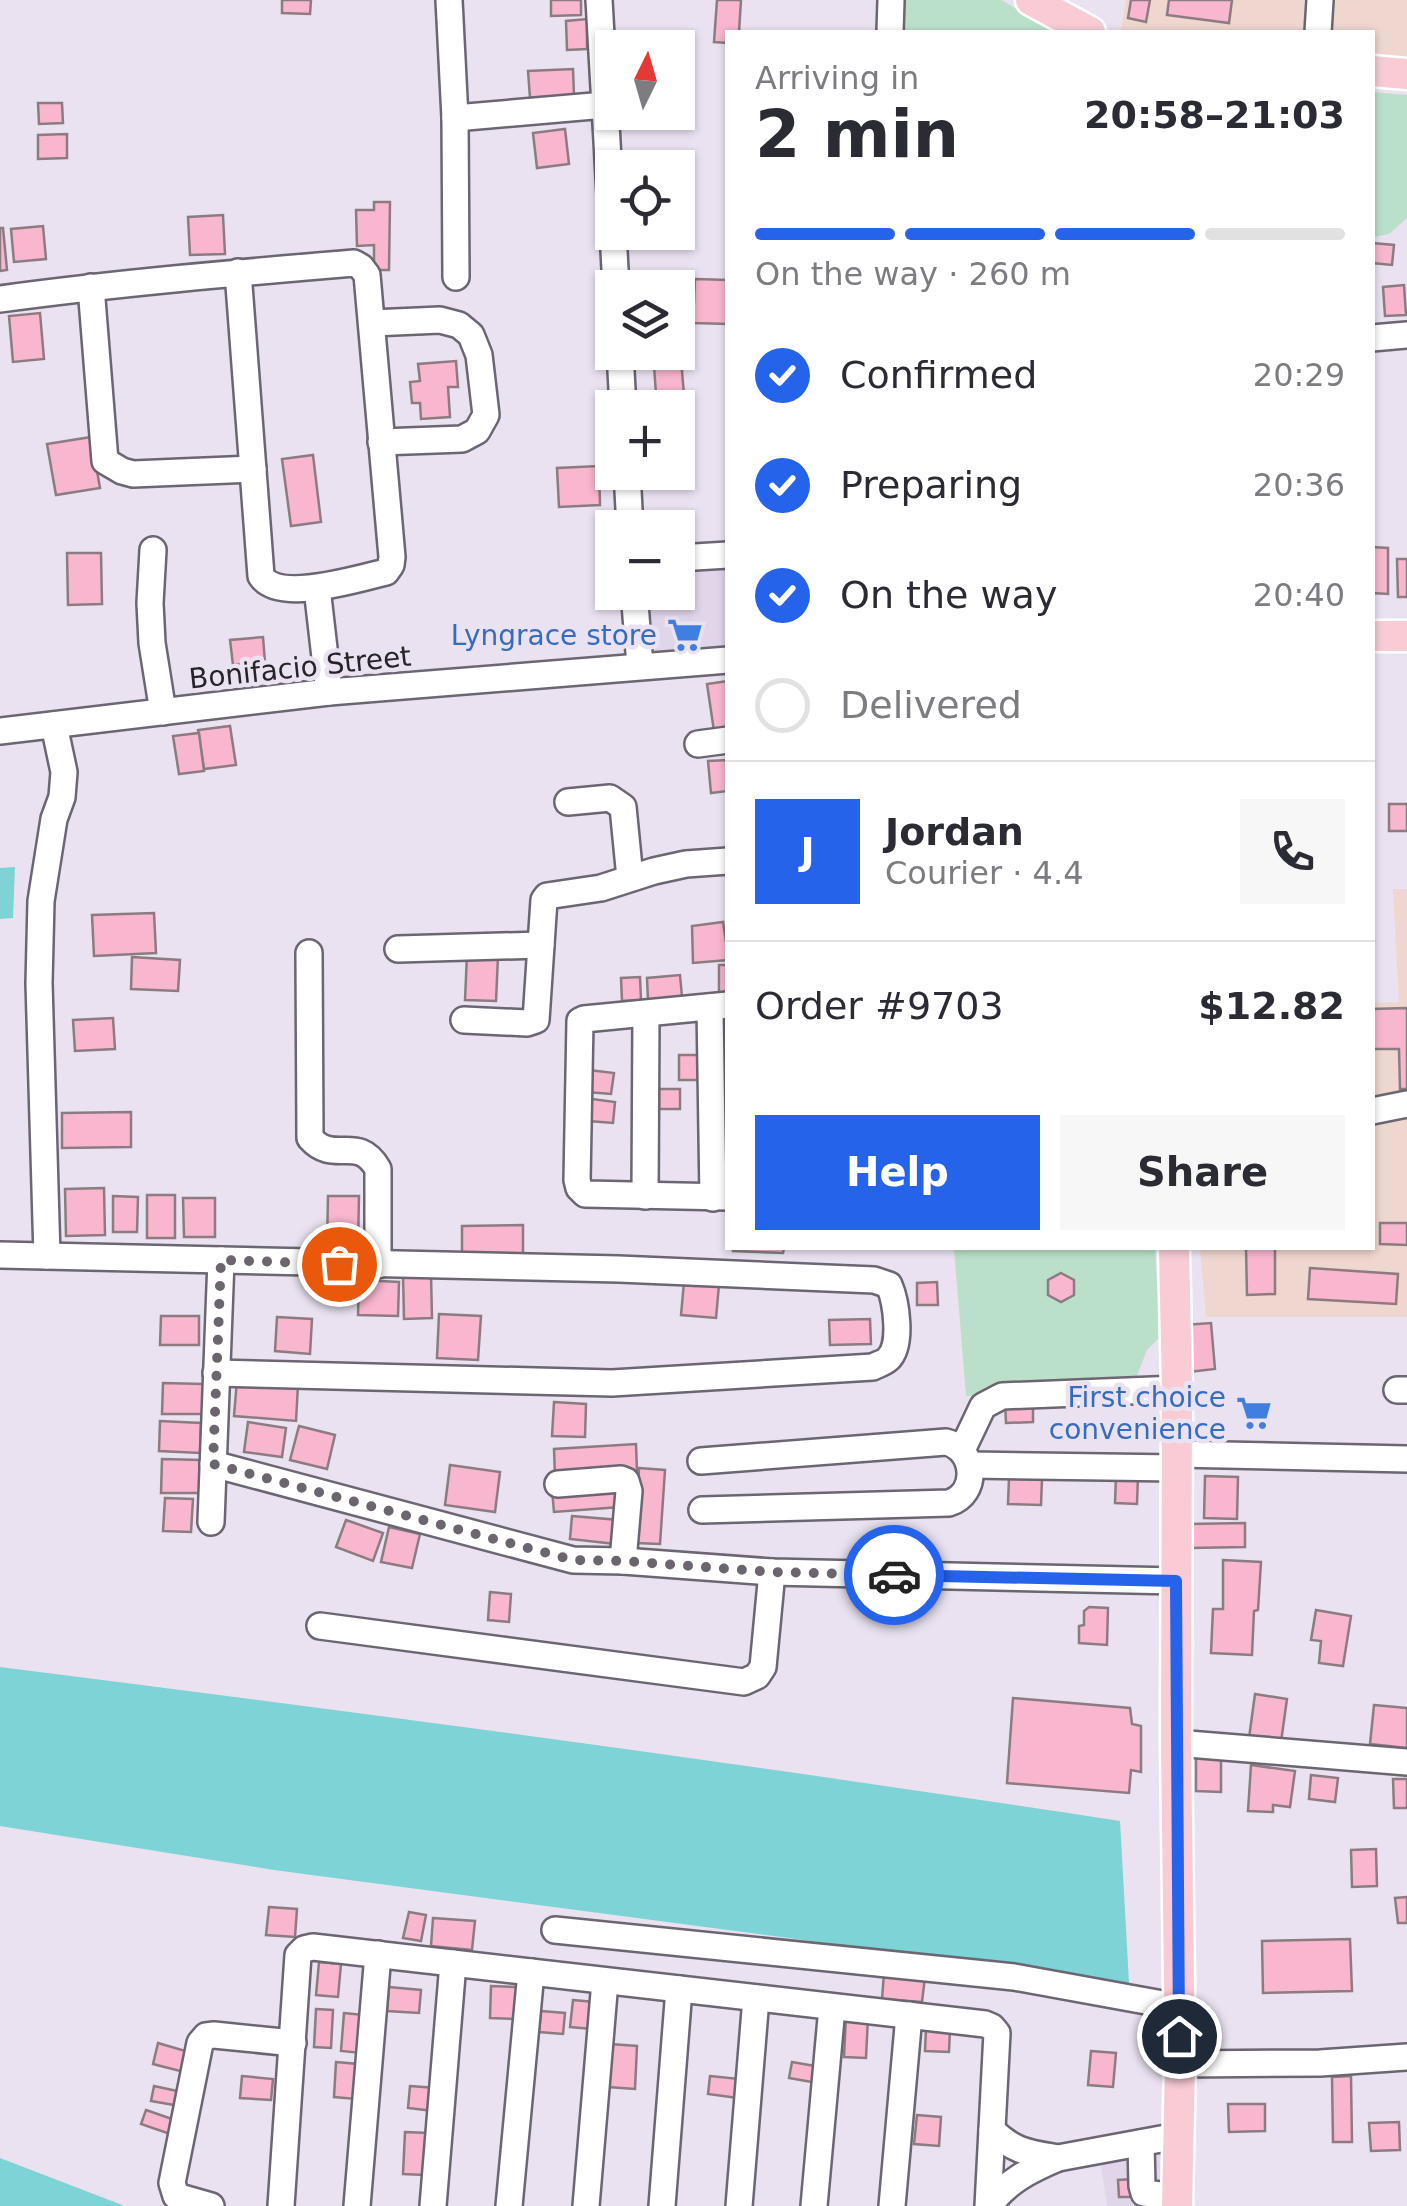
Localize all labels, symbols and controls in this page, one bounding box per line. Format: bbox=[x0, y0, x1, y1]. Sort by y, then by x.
north arrow bbox=[595, 30, 695, 130]
map controls bbox=[595, 30, 695, 610]
text: Arriving in bbox=[755, 59, 919, 97]
text: 20:58–21:03 bbox=[1084, 93, 1345, 137]
text: 2 min bbox=[755, 97, 959, 172]
button: locate bbox=[595, 150, 695, 250]
text: On the way · 260 m bbox=[755, 255, 1071, 293]
button: layers bbox=[595, 270, 695, 370]
icon: check bbox=[755, 348, 810, 403]
text: Confirmed bbox=[840, 353, 1037, 397]
text: 20:29 bbox=[1253, 356, 1345, 394]
button: + bbox=[595, 390, 695, 490]
icon: check bbox=[755, 458, 810, 513]
text: Preparing bbox=[840, 463, 1022, 507]
text: 20:36 bbox=[1253, 466, 1345, 504]
button: − bbox=[595, 510, 695, 610]
icon: check bbox=[755, 568, 810, 623]
text: On the way bbox=[840, 573, 1057, 617]
text: 20:40 bbox=[1253, 576, 1345, 614]
supermarket icon: Lyngrace store bbox=[666, 616, 704, 654]
place label: Lyngrace store bbox=[451, 619, 657, 652]
street label: Bonifacio Street bbox=[187, 639, 413, 696]
text: Delivered bbox=[840, 683, 1022, 727]
button: phone bbox=[1240, 799, 1345, 904]
text: Jordan bbox=[885, 810, 1024, 854]
text: J bbox=[800, 829, 815, 873]
text: Courier · 4.4 bbox=[885, 854, 1084, 892]
text: Order #9703 bbox=[755, 984, 1004, 1028]
text: $12.82 bbox=[1198, 984, 1345, 1028]
button: Help bbox=[755, 1115, 1040, 1230]
button: Share bbox=[1060, 1115, 1345, 1230]
pin bbox=[297, 1222, 382, 1307]
icon: bag bbox=[312, 1237, 367, 1292]
place label: First choice convenience bbox=[1049, 1381, 1226, 1446]
supermarket icon: First choice convenience bbox=[1235, 1394, 1273, 1432]
courier bbox=[844, 1525, 944, 1625]
icon: car bbox=[867, 1548, 922, 1603]
pin bbox=[1137, 1994, 1222, 2079]
icon: home bbox=[1152, 2009, 1207, 2064]

